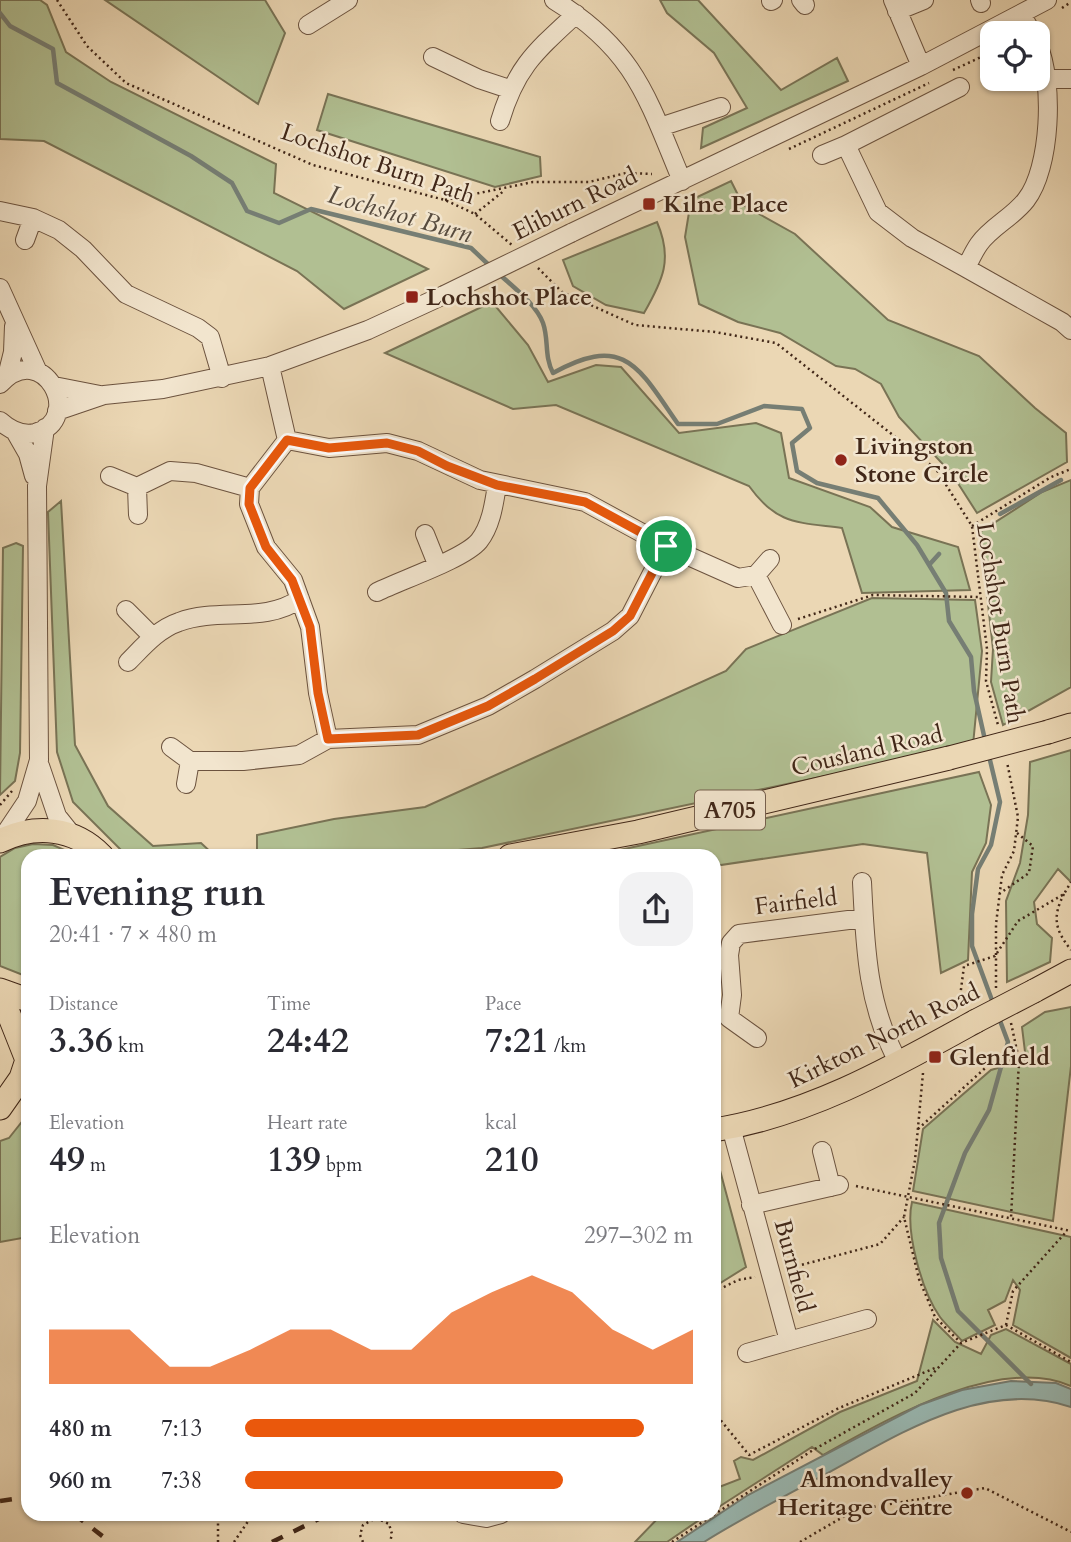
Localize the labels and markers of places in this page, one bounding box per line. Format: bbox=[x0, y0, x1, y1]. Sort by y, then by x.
place label: Kilne Place bbox=[663, 188, 788, 221]
marker: Kilne Place bbox=[641, 196, 657, 212]
place label: Lochshot Place bbox=[426, 281, 592, 314]
marker: Lochshot Place bbox=[404, 289, 420, 305]
place label: Livingston Stone Circle bbox=[855, 430, 989, 491]
marker: Livingston Stone Circle bbox=[833, 452, 849, 468]
pin bbox=[636, 516, 696, 576]
place label: Glenfield bbox=[949, 1041, 1050, 1074]
marker: Glenfield bbox=[927, 1049, 943, 1065]
place label: Almondvalley Heritage Centre bbox=[777, 1463, 953, 1524]
marker: Almondvalley Heritage Centre bbox=[959, 1485, 975, 1501]

